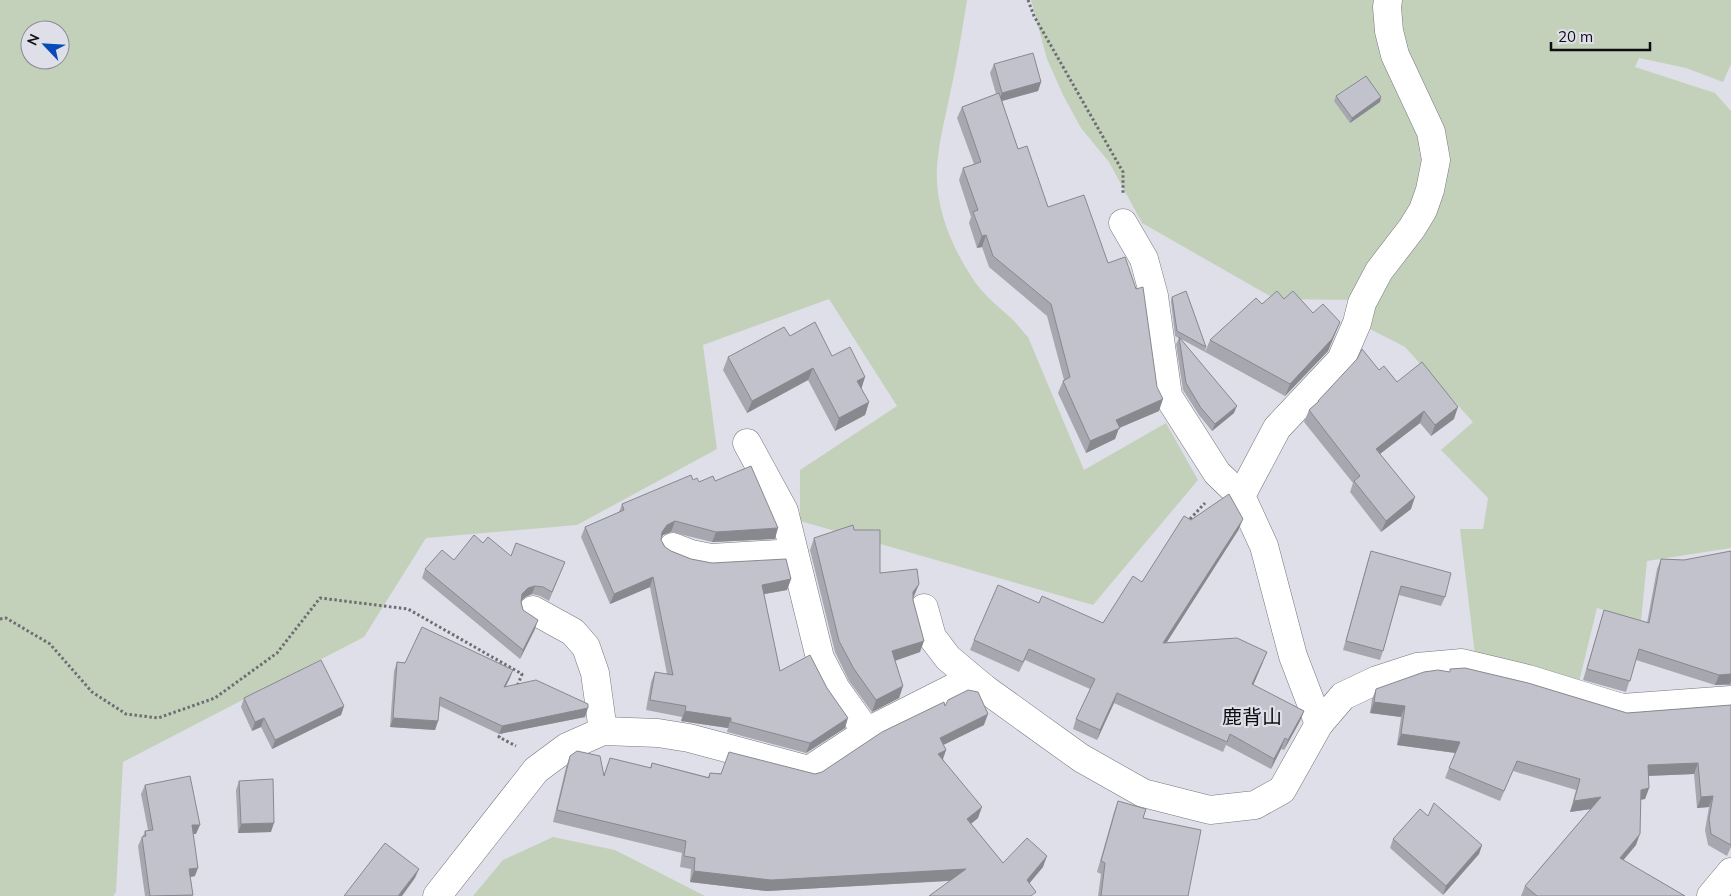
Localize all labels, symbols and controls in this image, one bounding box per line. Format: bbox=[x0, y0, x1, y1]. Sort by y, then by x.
north arrow bbox=[20, 20, 70, 70]
scale bar bbox=[1551, 20, 1650, 52]
text: 20 m bbox=[1558, 27, 1593, 46]
text: N bbox=[23, 31, 44, 48]
district label: 鹿背山 bbox=[1222, 704, 1282, 729]

